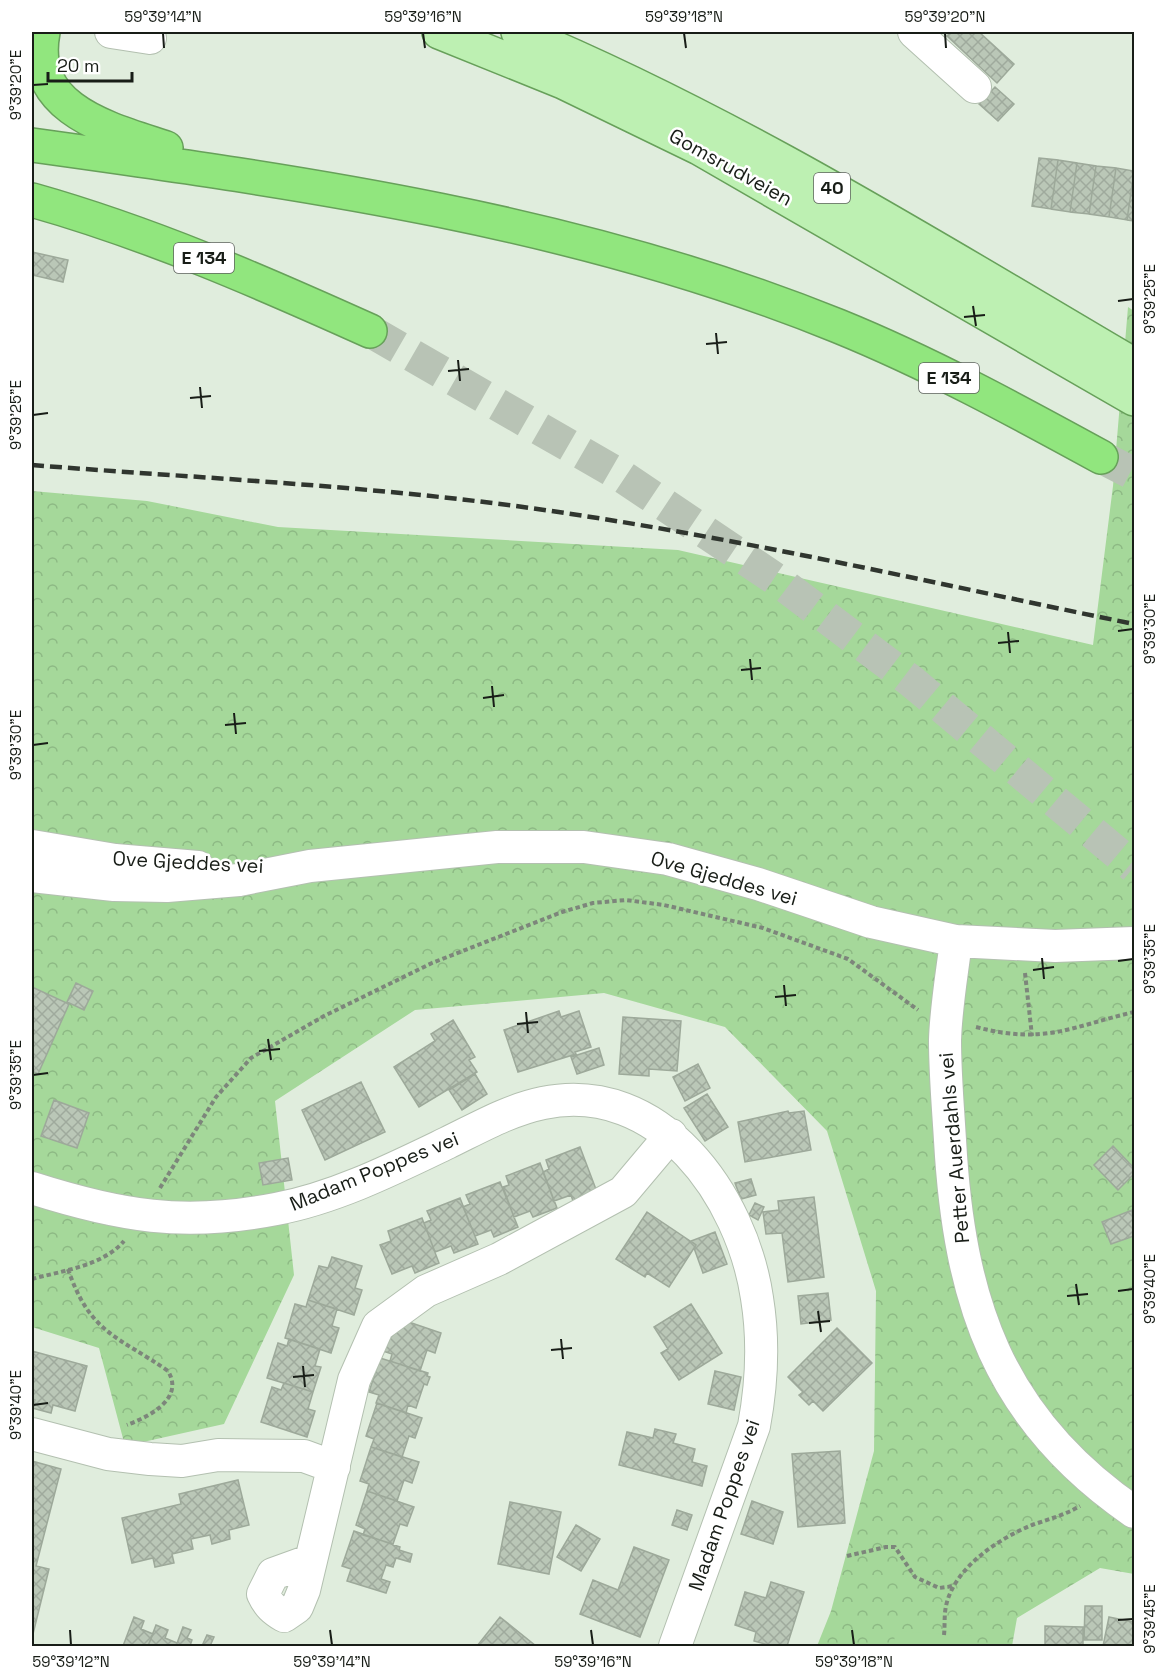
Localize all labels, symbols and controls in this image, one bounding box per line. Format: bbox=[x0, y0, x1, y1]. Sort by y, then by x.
text: 59°39'14"N bbox=[124, 7, 202, 26]
text: 59°39'16"N bbox=[384, 7, 462, 26]
text: 59°39'18"N bbox=[645, 7, 723, 26]
text: 59°39'20"N bbox=[905, 7, 985, 26]
scale bar bbox=[48, 45, 132, 83]
text: 9°39'20"E bbox=[6, 50, 25, 120]
text: 20 m bbox=[57, 54, 100, 77]
street label: Gomsrudveien bbox=[665, 122, 797, 212]
road number: 40 bbox=[814, 173, 850, 203]
road number: E 134 bbox=[174, 243, 234, 273]
text: 9°39'25"E bbox=[1140, 264, 1159, 334]
road number: E 134 bbox=[919, 363, 979, 393]
text: 9°39'25"E bbox=[6, 380, 25, 450]
text: 9°39'30"E bbox=[1140, 594, 1159, 664]
text: 9°39'30"E bbox=[6, 710, 25, 780]
street label: Ove Gjeddes vei bbox=[112, 845, 264, 879]
street label: Ove Gjeddes vei bbox=[648, 845, 800, 911]
text: 9°39'35"E bbox=[1140, 924, 1159, 994]
text: 9°39'35"E bbox=[6, 1040, 25, 1110]
street label: Petter Auerdahls vei bbox=[933, 1051, 975, 1245]
street label: Madam Poppes vei bbox=[286, 1125, 462, 1217]
text: 9°39'40"E bbox=[1140, 1254, 1159, 1324]
text: 9°39'40"E bbox=[6, 1370, 25, 1440]
street label: Madam Poppes vei bbox=[682, 1416, 766, 1594]
text: 9°39'45"E bbox=[1140, 1584, 1159, 1654]
text: 59°39'12"N bbox=[32, 1652, 110, 1671]
text: 59°39'14"N bbox=[293, 1652, 371, 1671]
text: 59°39'16"N bbox=[554, 1652, 632, 1671]
text: 59°39'18"N bbox=[815, 1652, 893, 1671]

